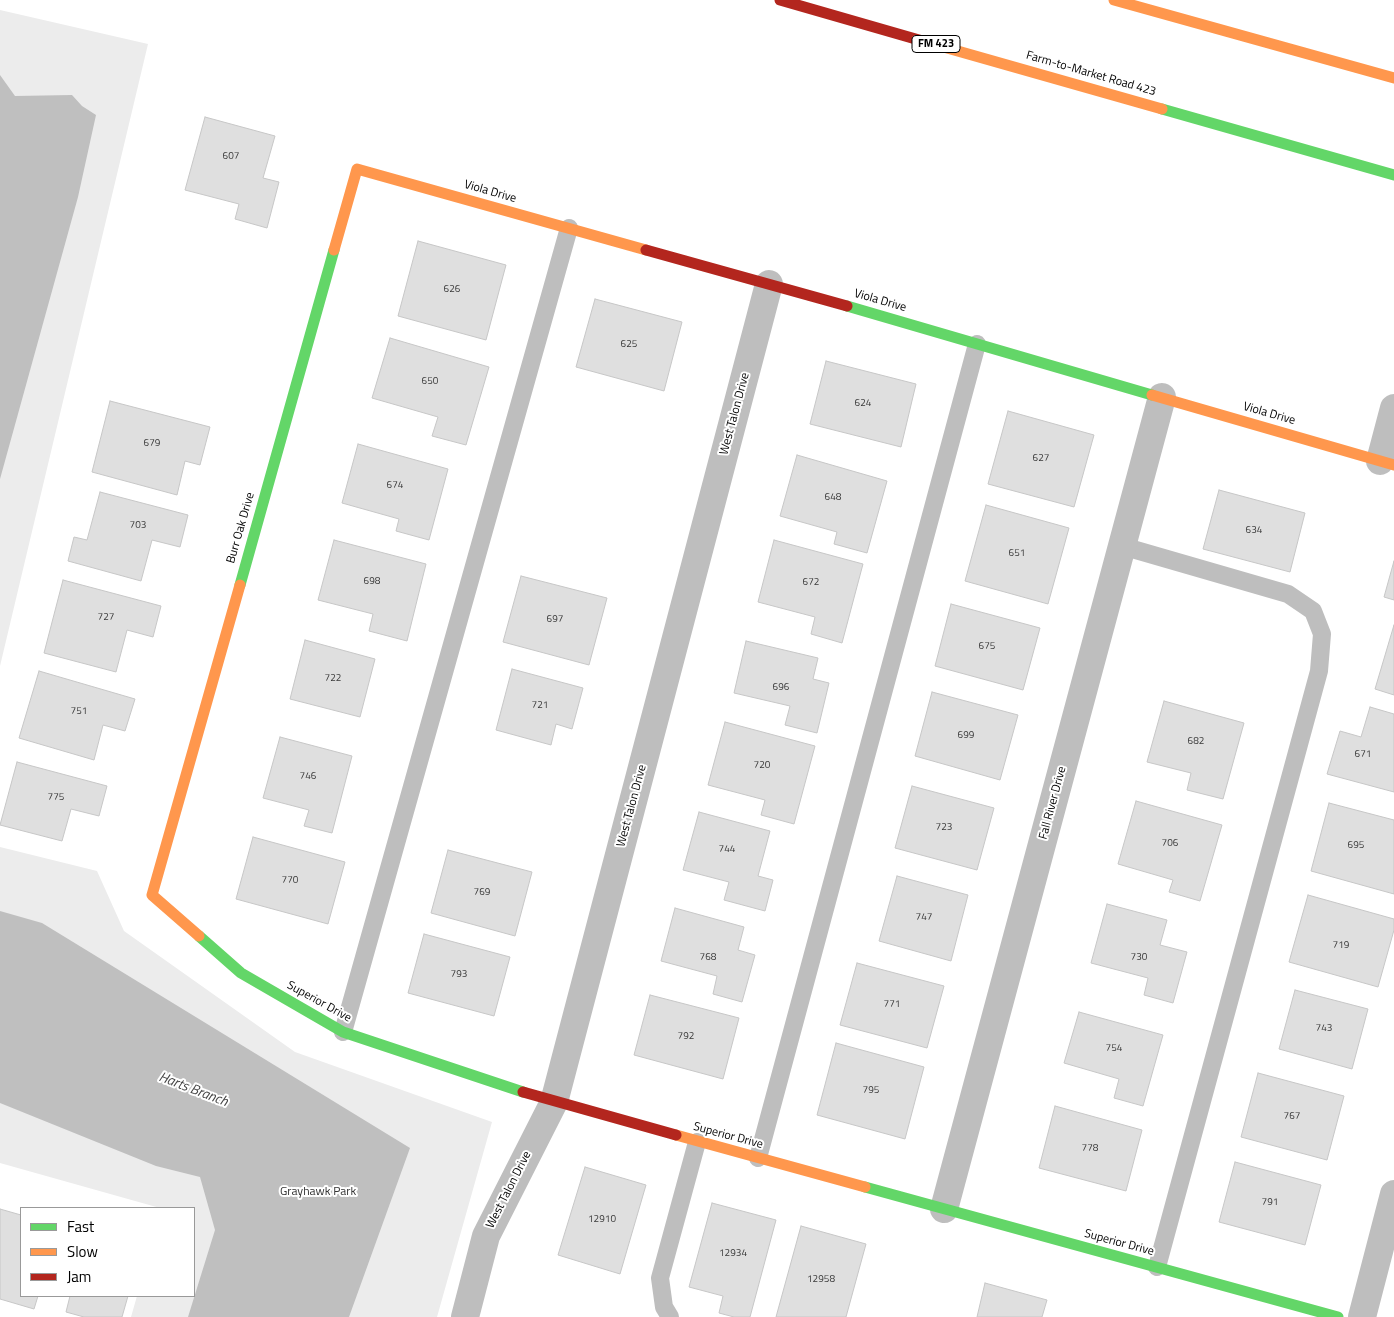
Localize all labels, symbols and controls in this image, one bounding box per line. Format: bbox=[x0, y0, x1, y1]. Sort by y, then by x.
road number: FM 423 bbox=[912, 36, 960, 52]
street label: Farm-to-Market Road 423 bbox=[1024, 49, 1158, 99]
house number: 607 bbox=[223, 151, 239, 163]
street label: Viola Drive bbox=[462, 178, 518, 206]
house number: 626 bbox=[444, 284, 460, 296]
street label: Viola Drive bbox=[852, 287, 908, 315]
house number: 625 bbox=[621, 339, 637, 351]
street label: West Talon Drive bbox=[717, 371, 753, 457]
house number: 650 bbox=[422, 376, 438, 388]
house number: 624 bbox=[855, 398, 871, 410]
street label: Viola Drive bbox=[1241, 400, 1297, 428]
house number: 679 bbox=[144, 438, 160, 450]
house number: 627 bbox=[1033, 453, 1049, 465]
house number: 674 bbox=[387, 480, 403, 492]
street label: Burr Oak Drive bbox=[224, 491, 258, 565]
house number: 648 bbox=[825, 492, 841, 504]
house number: 703 bbox=[130, 520, 146, 532]
house number: 634 bbox=[1246, 525, 1262, 537]
house number: 651 bbox=[1009, 548, 1025, 560]
house number: 698 bbox=[364, 576, 380, 588]
house number: 672 bbox=[803, 577, 819, 589]
house number: 727 bbox=[98, 612, 114, 624]
house number: 697 bbox=[547, 614, 563, 626]
house number: 675 bbox=[979, 641, 995, 653]
house number: 722 bbox=[325, 673, 341, 685]
house number: 696 bbox=[773, 682, 789, 694]
house number: 721 bbox=[532, 700, 548, 712]
house number: 751 bbox=[71, 706, 87, 718]
house number: 699 bbox=[958, 730, 974, 742]
house number: 682 bbox=[1188, 736, 1204, 748]
house number: 671 bbox=[1355, 749, 1371, 761]
house number: 720 bbox=[754, 760, 770, 772]
street label: West Talon Drive bbox=[614, 763, 650, 849]
street label: Fall River Drive bbox=[1036, 765, 1070, 841]
house number: 746 bbox=[300, 771, 316, 783]
house number: 775 bbox=[48, 792, 64, 804]
house number: 723 bbox=[936, 822, 952, 834]
house number: 706 bbox=[1162, 838, 1178, 850]
house number: 695 bbox=[1348, 840, 1364, 852]
house number: 744 bbox=[719, 844, 735, 856]
house number: 770 bbox=[282, 875, 298, 887]
house number: 769 bbox=[474, 887, 490, 899]
house number: 747 bbox=[916, 912, 932, 924]
house number: 719 bbox=[1333, 940, 1349, 952]
house number: 768 bbox=[700, 952, 716, 964]
house number: 730 bbox=[1131, 952, 1147, 964]
house number: 793 bbox=[451, 969, 467, 981]
street label: Superior Drive bbox=[284, 978, 354, 1026]
house number: 771 bbox=[884, 999, 900, 1011]
house number: 743 bbox=[1316, 1023, 1332, 1035]
house number: 792 bbox=[678, 1031, 694, 1043]
house number: 754 bbox=[1106, 1043, 1122, 1055]
water label: Harts Branch bbox=[156, 1069, 230, 1111]
house number: 795 bbox=[863, 1085, 879, 1097]
house number: 767 bbox=[1284, 1111, 1300, 1123]
street label: Superior Drive bbox=[692, 1120, 764, 1152]
house number: 778 bbox=[1082, 1143, 1098, 1155]
street label: West Talon Drive bbox=[483, 1149, 535, 1231]
park label: Grayhawk Park bbox=[280, 1185, 356, 1199]
house number: 791 bbox=[1262, 1197, 1278, 1209]
legend bbox=[20, 1207, 195, 1297]
house number: 12910 bbox=[588, 1214, 616, 1226]
text: Fast bbox=[67, 1215, 94, 1238]
street label: Superior Drive bbox=[1083, 1227, 1155, 1259]
text: Slow bbox=[67, 1240, 98, 1263]
house number: 12934 bbox=[719, 1248, 747, 1260]
text: Jam bbox=[67, 1265, 91, 1288]
house number: 12958 bbox=[807, 1274, 835, 1286]

